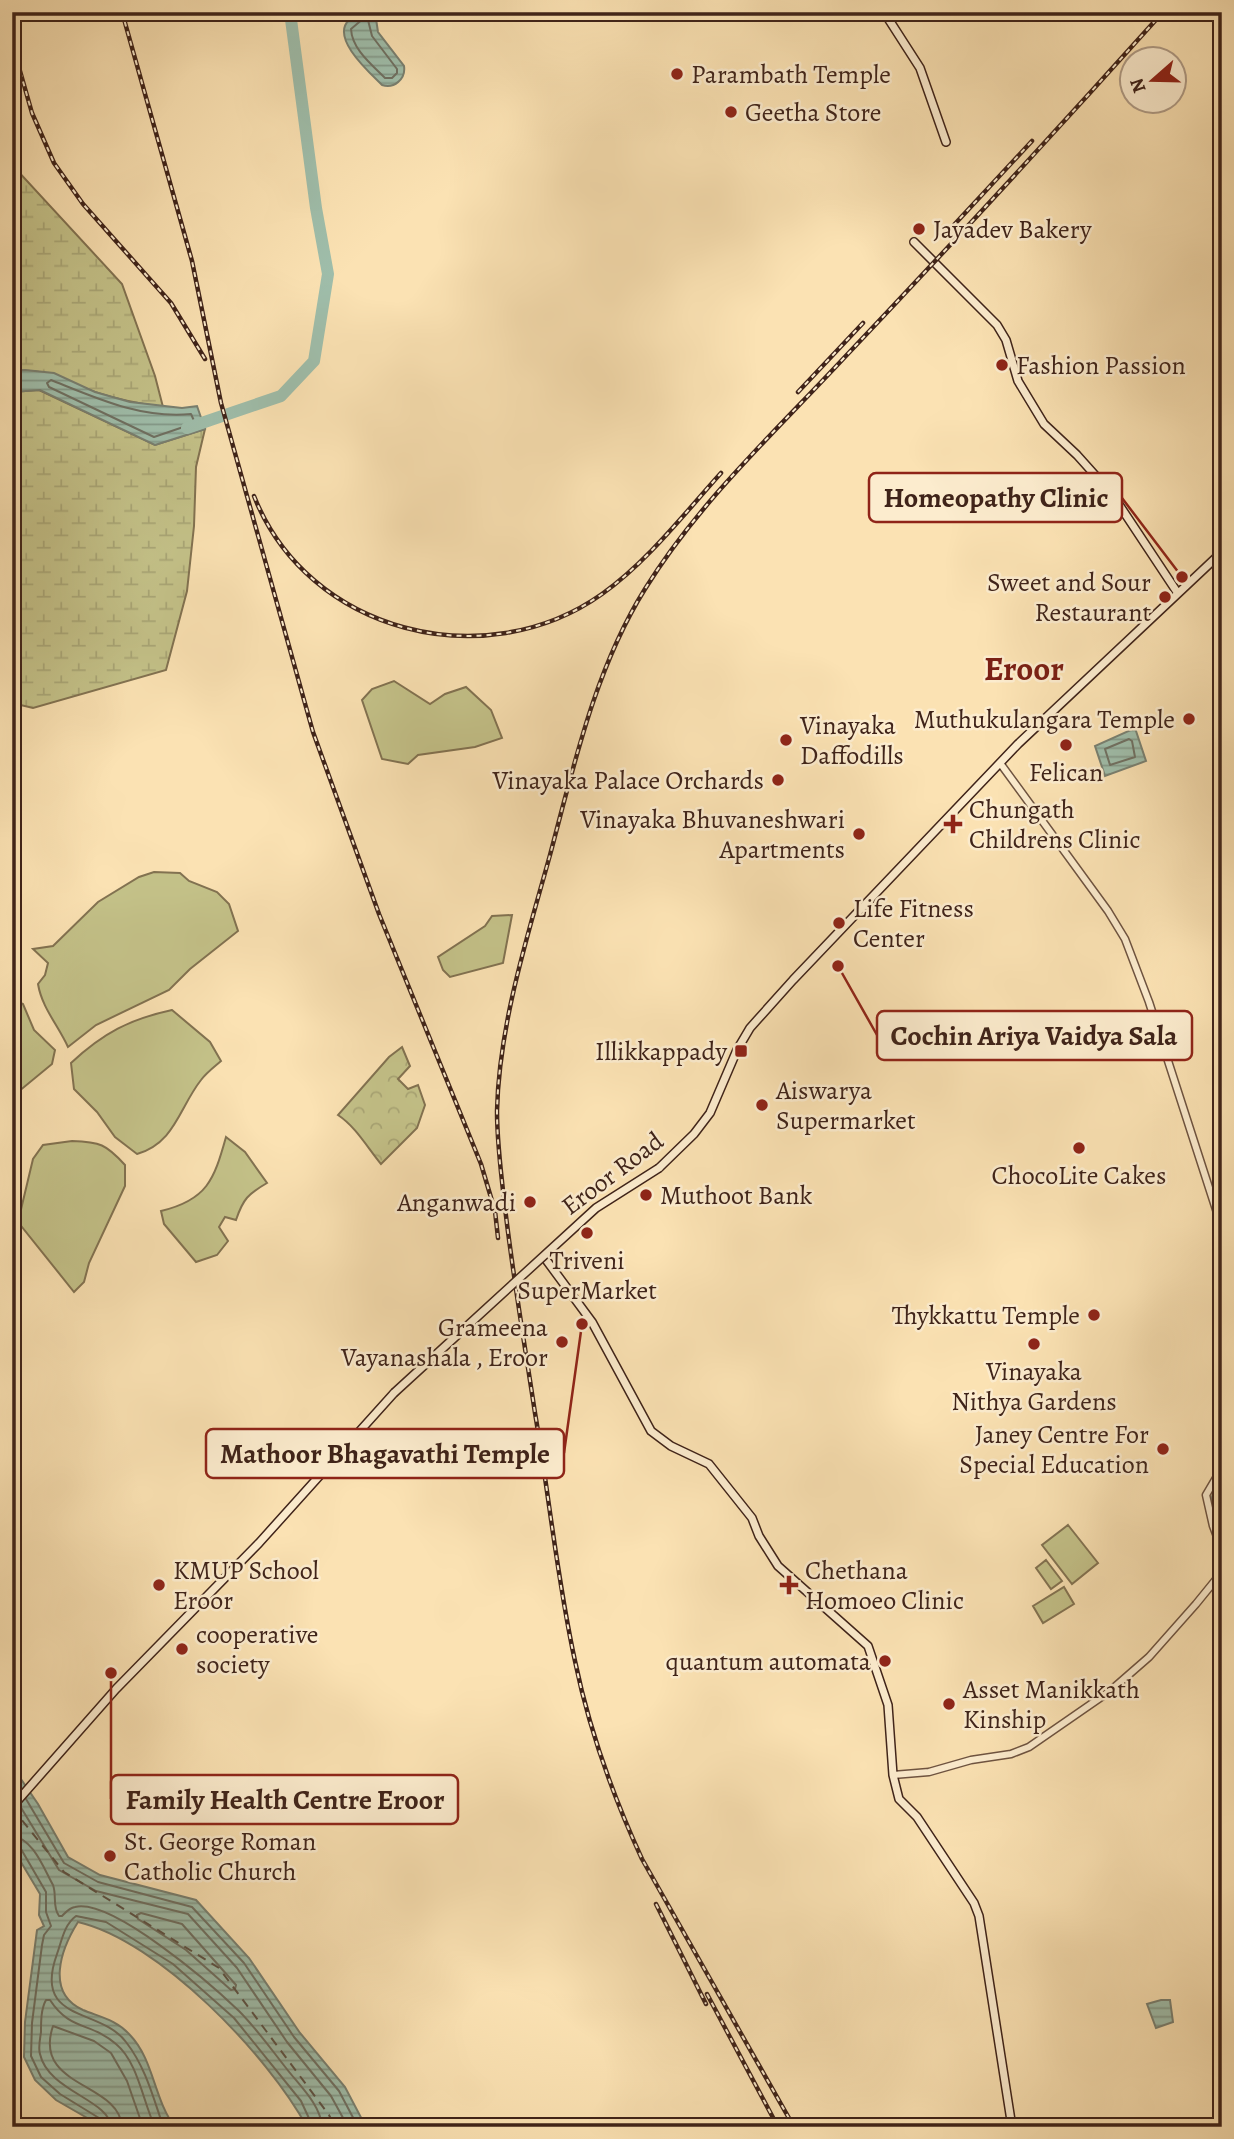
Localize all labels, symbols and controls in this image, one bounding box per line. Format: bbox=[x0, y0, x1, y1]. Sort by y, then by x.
north arrow bbox=[1118, 46, 1188, 116]
place label: Parambath Temple bbox=[691, 57, 891, 92]
marker: Parambath Temple bbox=[669, 66, 685, 82]
text: N bbox=[1123, 74, 1153, 96]
place label: Geetha Store bbox=[745, 95, 882, 130]
marker: Geetha Store bbox=[723, 104, 739, 120]
place label: Jayadev Bakery bbox=[933, 212, 1092, 247]
marker: Jayadev Bakery bbox=[911, 221, 927, 237]
place label: Fashion Passion bbox=[1016, 348, 1186, 383]
marker: Fashion Passion bbox=[994, 357, 1010, 373]
callout: Homeopathy Clinic bbox=[869, 473, 1122, 522]
text: Homeopathy Clinic bbox=[883, 479, 1109, 517]
place label: Sweet and Sour Restaurant bbox=[987, 565, 1151, 630]
marker: Sweet and Sour Restaurant bbox=[1157, 589, 1173, 605]
district label: Eroor bbox=[984, 646, 1064, 691]
place label: Muthukulangara Temple bbox=[914, 702, 1175, 737]
place label: Vinayaka Daffodills bbox=[799, 708, 904, 773]
marker: Muthukulangara Temple bbox=[1181, 711, 1197, 727]
marker: Vinayaka Daffodills bbox=[778, 732, 794, 748]
marker: Felican bbox=[1058, 737, 1074, 753]
place label: Felican bbox=[1029, 755, 1103, 790]
place label: Vinayaka Palace Orchards bbox=[491, 763, 764, 798]
marker: Vinayaka Palace Orchards bbox=[770, 772, 786, 788]
place label: Chungath Childrens Clinic bbox=[969, 792, 1141, 857]
place label: Vinayaka Bhuvaneshwari Apartments bbox=[579, 802, 845, 867]
marker: Chungath Childrens Clinic bbox=[943, 814, 963, 834]
marker: Vinayaka Bhuvaneshwari Apartments bbox=[851, 826, 867, 842]
place label: Life Fitness Center bbox=[853, 891, 974, 956]
marker: Life Fitness Center bbox=[831, 915, 847, 931]
callout: Cochin Ariya Vaidya Sala bbox=[877, 1011, 1192, 1060]
text: Cochin Ariya Vaidya Sala bbox=[890, 1017, 1178, 1055]
place label: Illikkappady bbox=[595, 1034, 727, 1069]
marker: Illikkappady bbox=[733, 1043, 749, 1059]
place label: Aiswarya Supermarket bbox=[775, 1073, 916, 1138]
marker: Aiswarya Supermarket bbox=[754, 1097, 770, 1113]
street label: Eroor Road bbox=[554, 1123, 671, 1223]
marker: ChocoLite Cakes bbox=[1071, 1140, 1087, 1156]
place label: ChocoLite Cakes bbox=[992, 1158, 1166, 1193]
place label: Muthoot Bank bbox=[660, 1178, 813, 1213]
place label: Anganwadi bbox=[396, 1185, 516, 1220]
marker: Muthoot Bank bbox=[638, 1187, 654, 1203]
marker: Anganwadi bbox=[522, 1194, 538, 1210]
marker: Triveni SuperMarket bbox=[579, 1225, 595, 1241]
place label: Triveni SuperMarket bbox=[517, 1243, 657, 1308]
place label: Thykkattu Temple bbox=[892, 1298, 1080, 1333]
marker: Thykkattu Temple bbox=[1086, 1307, 1102, 1323]
place label: Grameena Vayanashala , Eroor bbox=[340, 1310, 548, 1375]
marker: Grameena Vayanashala , Eroor bbox=[554, 1334, 570, 1350]
marker: Vinayaka Nithya Gardens bbox=[1026, 1336, 1042, 1352]
place label: Vinayaka Nithya Gardens bbox=[951, 1354, 1117, 1419]
place label: Janey Centre For Special Education bbox=[959, 1417, 1149, 1482]
callout: Mathoor Bhagavathi Temple bbox=[206, 1429, 564, 1478]
text: Mathoor Bhagavathi Temple bbox=[220, 1435, 550, 1473]
marker: Janey Centre For Special Education bbox=[1155, 1441, 1171, 1457]
place label: KMUP School Eroor bbox=[173, 1553, 319, 1618]
place label: Chethana Homoeo Clinic bbox=[805, 1553, 964, 1618]
marker: Chethana Homoeo Clinic bbox=[779, 1575, 799, 1595]
marker: KMUP School Eroor bbox=[151, 1577, 167, 1593]
place label: cooperative society bbox=[196, 1617, 318, 1682]
marker: cooperative society bbox=[174, 1641, 190, 1657]
place label: quantum automata bbox=[666, 1644, 871, 1679]
marker: quantum automata bbox=[877, 1653, 893, 1669]
place label: Asset Manikkath Kinship bbox=[962, 1672, 1140, 1737]
marker: Asset Manikkath Kinship bbox=[941, 1696, 957, 1712]
callout: Family Health Centre Eroor bbox=[111, 1775, 458, 1824]
text: Family Health Centre Eroor bbox=[125, 1781, 445, 1819]
place label: St. George Roman Catholic Church bbox=[124, 1824, 316, 1889]
marker: St. George Roman Catholic Church bbox=[102, 1848, 118, 1864]

